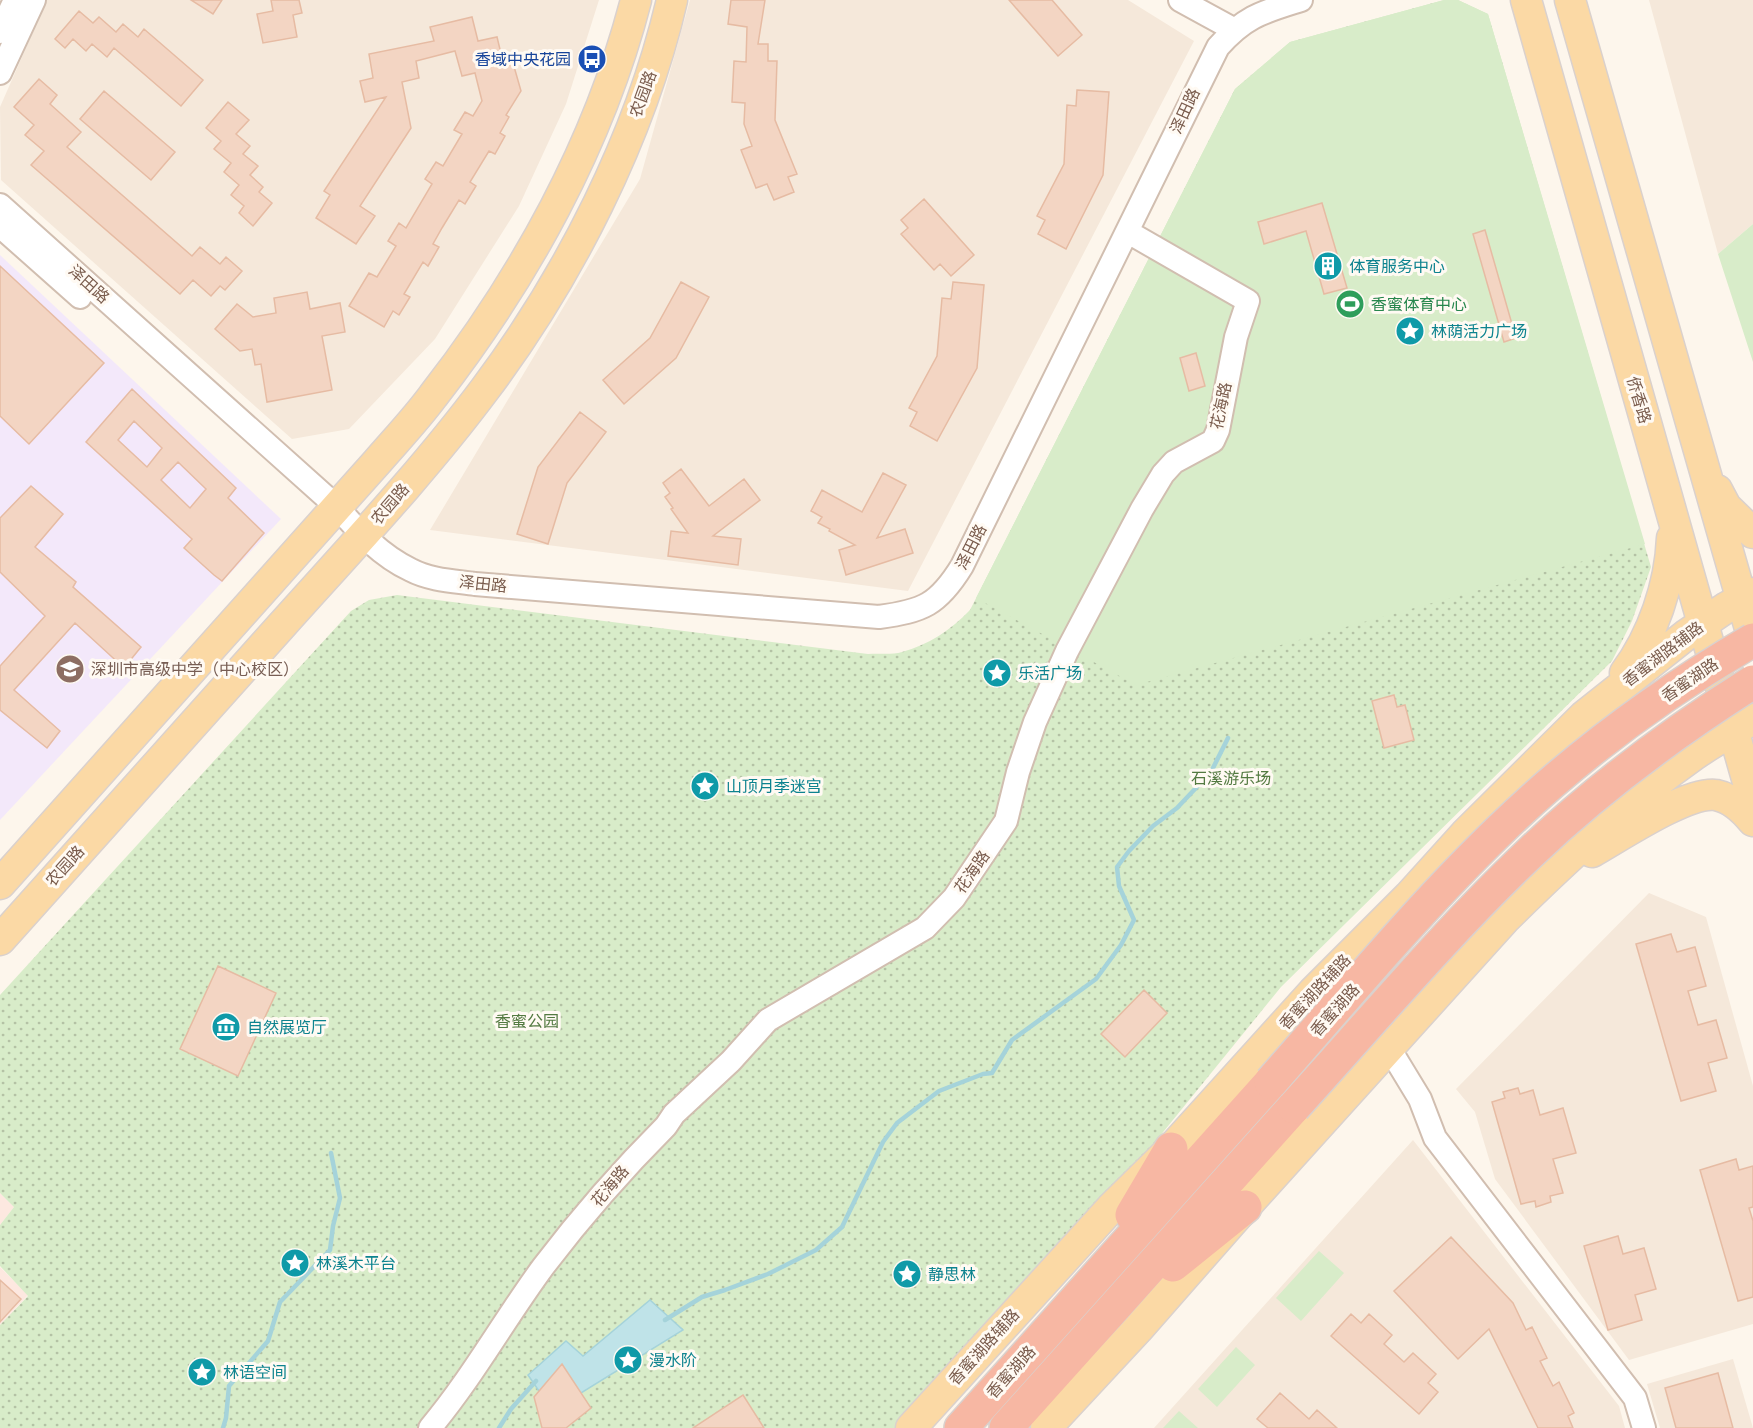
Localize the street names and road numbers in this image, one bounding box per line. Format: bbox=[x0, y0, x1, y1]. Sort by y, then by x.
street label: 农园路 bbox=[626, 68, 660, 120]
street label: 泽田路 bbox=[1166, 85, 1204, 137]
street label: 泽田路 bbox=[65, 261, 113, 307]
street label: 侨香路 bbox=[1623, 374, 1655, 426]
street label: 花海路 bbox=[1207, 381, 1235, 431]
street label: 农园路 bbox=[367, 480, 413, 528]
street label: 泽田路 bbox=[952, 521, 990, 573]
street label: 泽田路 bbox=[458, 572, 508, 596]
street label: 香蜜湖路辅路 bbox=[1619, 617, 1707, 691]
street label: 香蜜湖路 bbox=[1658, 654, 1722, 706]
street label: 农园路 bbox=[42, 842, 88, 890]
street label: 花海路 bbox=[950, 847, 994, 897]
street label: 香蜜湖路辅路 bbox=[1275, 950, 1355, 1034]
street label: 香蜜湖路 bbox=[1306, 980, 1364, 1040]
street label: 花海路 bbox=[587, 1162, 633, 1210]
street label: 香蜜湖路辅路 bbox=[945, 1305, 1023, 1389]
street label: 香蜜湖路 bbox=[982, 1342, 1040, 1402]

